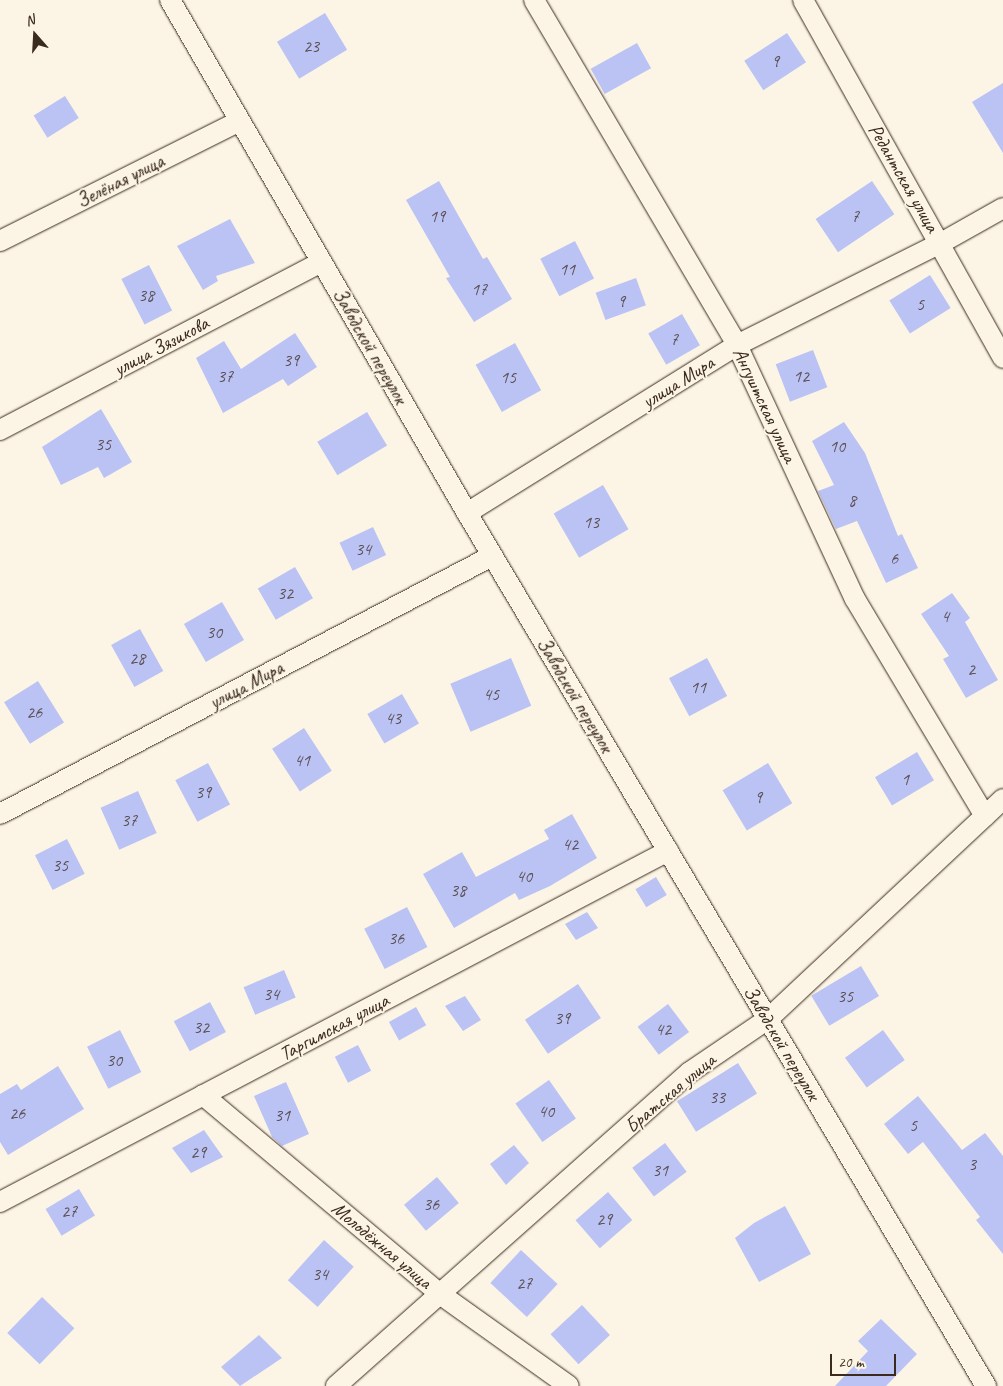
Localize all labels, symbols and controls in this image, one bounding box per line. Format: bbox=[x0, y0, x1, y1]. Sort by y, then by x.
north arrow bbox=[10, 10, 60, 60]
text: N bbox=[23, 11, 37, 30]
house number: 23 bbox=[303, 35, 319, 57]
house number: 9 bbox=[771, 50, 779, 72]
street label: Редантская улица bbox=[863, 119, 945, 237]
street label: Зелёная улица bbox=[71, 148, 169, 214]
house number: 19 bbox=[429, 205, 445, 227]
house number: 7 bbox=[851, 205, 859, 227]
house number: 11 bbox=[559, 258, 575, 280]
house number: 17 bbox=[471, 278, 487, 300]
house number: 38 bbox=[138, 284, 154, 306]
street label: Заводской переулок bbox=[327, 284, 413, 408]
house number: 9 bbox=[617, 290, 625, 312]
house number: 5 bbox=[916, 293, 924, 315]
street label: улица Зязикова bbox=[109, 311, 213, 381]
house number: 7 bbox=[670, 328, 678, 350]
street label: Ангуштская улица bbox=[728, 344, 802, 466]
house number: 39 bbox=[283, 349, 299, 371]
street label: улица Мира bbox=[638, 351, 718, 413]
house number: 37 bbox=[217, 365, 233, 387]
house number: 12 bbox=[793, 365, 809, 387]
house number: 15 bbox=[500, 366, 516, 388]
house number: 35 bbox=[95, 433, 111, 455]
house number: 10 bbox=[829, 435, 845, 457]
house number: 8 bbox=[848, 489, 856, 511]
house number: 13 bbox=[583, 511, 599, 533]
house number: 34 bbox=[355, 538, 371, 560]
house number: 6 bbox=[890, 547, 898, 569]
house number: 32 bbox=[277, 582, 293, 604]
house number: 4 bbox=[941, 605, 949, 627]
house number: 30 bbox=[206, 621, 222, 643]
street label: Заводской переулок bbox=[531, 633, 619, 757]
house number: 28 bbox=[129, 647, 145, 669]
street label: улица Мира bbox=[205, 656, 287, 714]
house number: 2 bbox=[967, 658, 975, 680]
house number: 11 bbox=[690, 676, 706, 698]
house number: 45 bbox=[483, 683, 499, 705]
house number: 26 bbox=[26, 701, 42, 723]
house number: 43 bbox=[385, 707, 401, 729]
house number: 41 bbox=[294, 749, 310, 771]
house number: 1 bbox=[901, 768, 909, 790]
house number: 39 bbox=[195, 781, 211, 803]
house number: 9 bbox=[754, 786, 762, 808]
house number: 37 bbox=[121, 809, 137, 831]
house number: 42 bbox=[562, 833, 578, 855]
house number: 35 bbox=[52, 854, 68, 876]
house number: 40 bbox=[516, 865, 532, 887]
house number: 38 bbox=[450, 879, 466, 901]
house number: 36 bbox=[388, 927, 404, 949]
street label: Заводской переулок bbox=[738, 981, 826, 1105]
house number: 34 bbox=[263, 983, 279, 1005]
house number: 35 bbox=[837, 985, 853, 1007]
street label: Таргимская улица bbox=[275, 988, 393, 1066]
house number: 39 bbox=[554, 1007, 570, 1029]
house number: 32 bbox=[193, 1016, 209, 1038]
house number: 42 bbox=[655, 1018, 671, 1040]
street label: Братская улица bbox=[620, 1048, 720, 1138]
house number: 30 bbox=[106, 1049, 122, 1071]
house number: 33 bbox=[709, 1086, 725, 1108]
house number: 40 bbox=[538, 1100, 554, 1122]
house number: 26 bbox=[9, 1102, 25, 1124]
house number: 31 bbox=[274, 1104, 290, 1126]
house number: 5 bbox=[909, 1114, 917, 1136]
house number: 29 bbox=[190, 1141, 206, 1163]
house number: 3 bbox=[968, 1153, 976, 1175]
house number: 31 bbox=[652, 1159, 668, 1181]
house number: 36 bbox=[423, 1193, 439, 1215]
street label: Молодёжная улица bbox=[326, 1196, 438, 1294]
house number: 27 bbox=[61, 1200, 77, 1222]
house number: 29 bbox=[596, 1208, 612, 1230]
house number: 34 bbox=[312, 1263, 328, 1285]
house number: 27 bbox=[516, 1272, 532, 1294]
scale bar bbox=[833, 1344, 899, 1376]
text: 20 m bbox=[838, 1353, 864, 1372]

